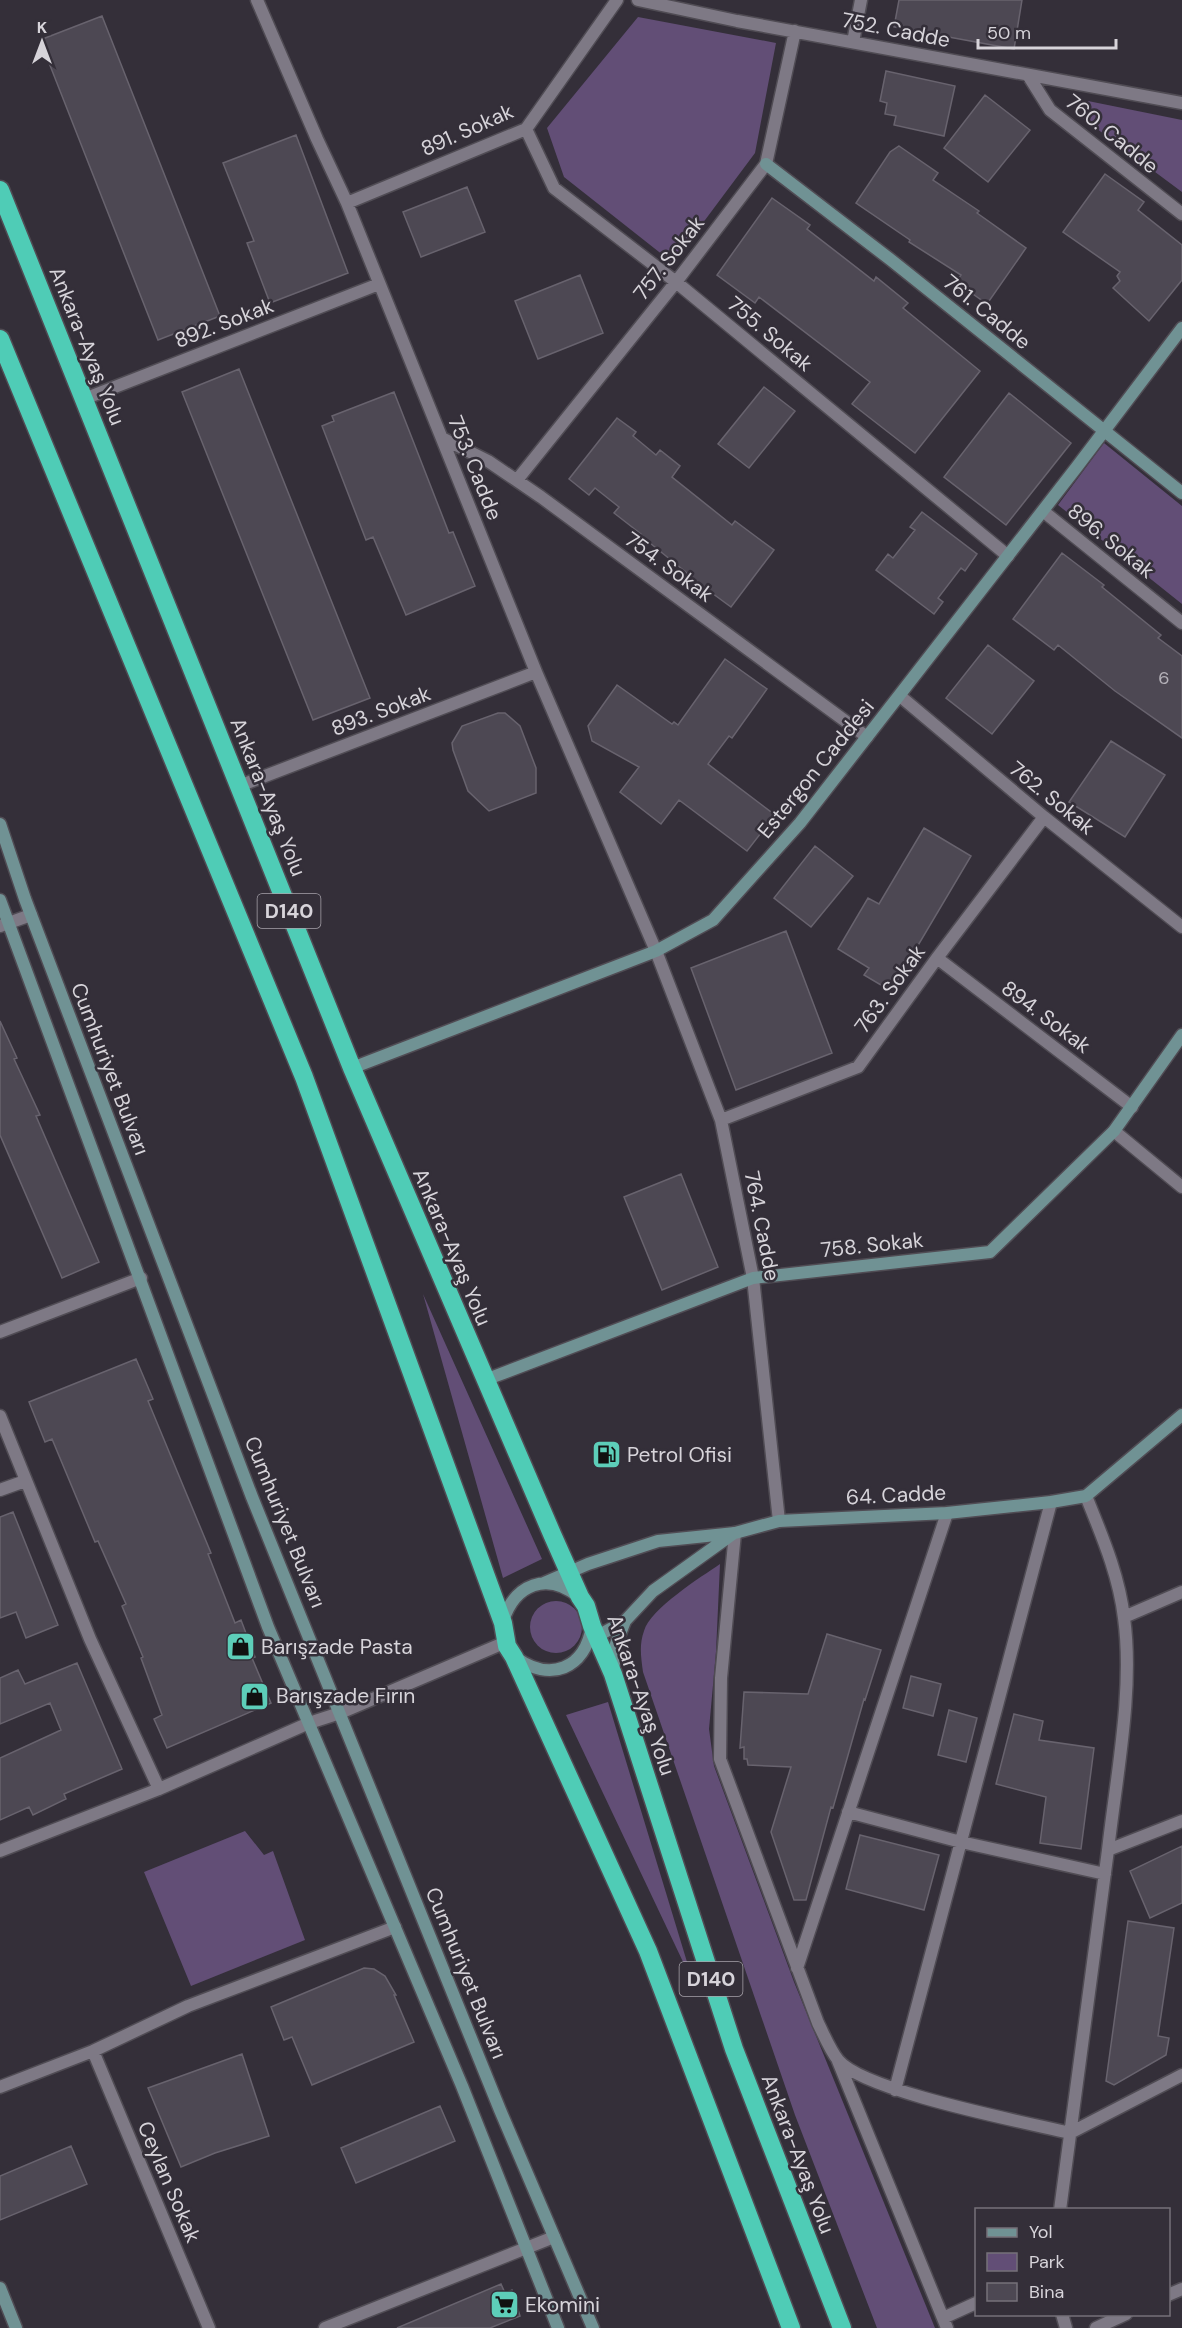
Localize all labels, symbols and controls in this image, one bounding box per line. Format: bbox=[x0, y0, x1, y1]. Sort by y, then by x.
street label: 752. Cadde bbox=[840, 6, 953, 54]
north arrow bbox=[12, 12, 72, 72]
scale bar bbox=[978, 12, 1116, 50]
text: K bbox=[37, 17, 48, 38]
text: 50 m bbox=[987, 21, 1031, 45]
street label: 760. Cadde bbox=[1060, 88, 1164, 180]
street label: 891. Sokak bbox=[416, 97, 518, 163]
street label: 757. Sokak bbox=[627, 210, 711, 306]
street label: Ankara-Ayaş Yolu bbox=[42, 263, 132, 429]
street label: 761. Cadde bbox=[937, 268, 1037, 356]
street label: 755. Sokak bbox=[722, 290, 819, 378]
street label: 892. Sokak bbox=[170, 291, 278, 355]
street label: 753. Cadde bbox=[441, 412, 509, 524]
street label: 896. Sokak bbox=[1062, 497, 1161, 585]
street label: 754. Sokak bbox=[619, 525, 719, 609]
house number: 6 bbox=[1158, 666, 1170, 690]
street label: 893. Sokak bbox=[327, 679, 435, 743]
street label: Estergon Caddesi bbox=[751, 694, 881, 844]
street label: Ankara-Ayaş Yolu bbox=[223, 714, 313, 880]
street label: 762. Sokak bbox=[1003, 755, 1101, 841]
road number: D140 bbox=[258, 894, 320, 928]
street label: 763. Sokak bbox=[848, 939, 932, 1039]
street label: 894. Sokak bbox=[996, 974, 1097, 1060]
street label: Cumhuriyet Bulvarı bbox=[64, 979, 156, 1159]
street label: Ankara-Ayaş Yolu bbox=[406, 1164, 498, 1330]
street label: 764. Cadde bbox=[738, 1169, 786, 1283]
street label: 758. Sokak bbox=[819, 1226, 925, 1264]
street label: Cumhuriyet Bulvarı bbox=[238, 1432, 332, 1612]
fuel station icon: Petrol Ofisi bbox=[590, 1439, 622, 1471]
place label: Petrol Ofisi bbox=[627, 1441, 732, 1469]
street label: 64. Cadde bbox=[845, 1478, 947, 1512]
street label: Ankara-Ayaş Yolu bbox=[600, 1611, 682, 1779]
shop icon: Barışzade Pasta bbox=[224, 1631, 256, 1663]
place label: Barışzade Pasta bbox=[261, 1633, 413, 1661]
shop icon: Barışzade Fırın bbox=[239, 1680, 271, 1712]
place label: Barışzade Fırın bbox=[276, 1682, 415, 1710]
street label: Cumhuriyet Bulvarı bbox=[419, 1883, 513, 2063]
road number: D140 bbox=[680, 1962, 742, 1996]
street label: Ankara-Ayaş Yolu bbox=[755, 2070, 841, 2238]
street label: Ceylan Sokak bbox=[131, 2117, 207, 2247]
legend bbox=[975, 2208, 1170, 2316]
text: Yol bbox=[1029, 2220, 1053, 2244]
text: Park bbox=[1029, 2250, 1065, 2274]
text: Bina bbox=[1029, 2280, 1064, 2304]
supermarket icon: Ekomini bbox=[488, 2289, 520, 2321]
place label: Ekomini bbox=[525, 2291, 600, 2319]

